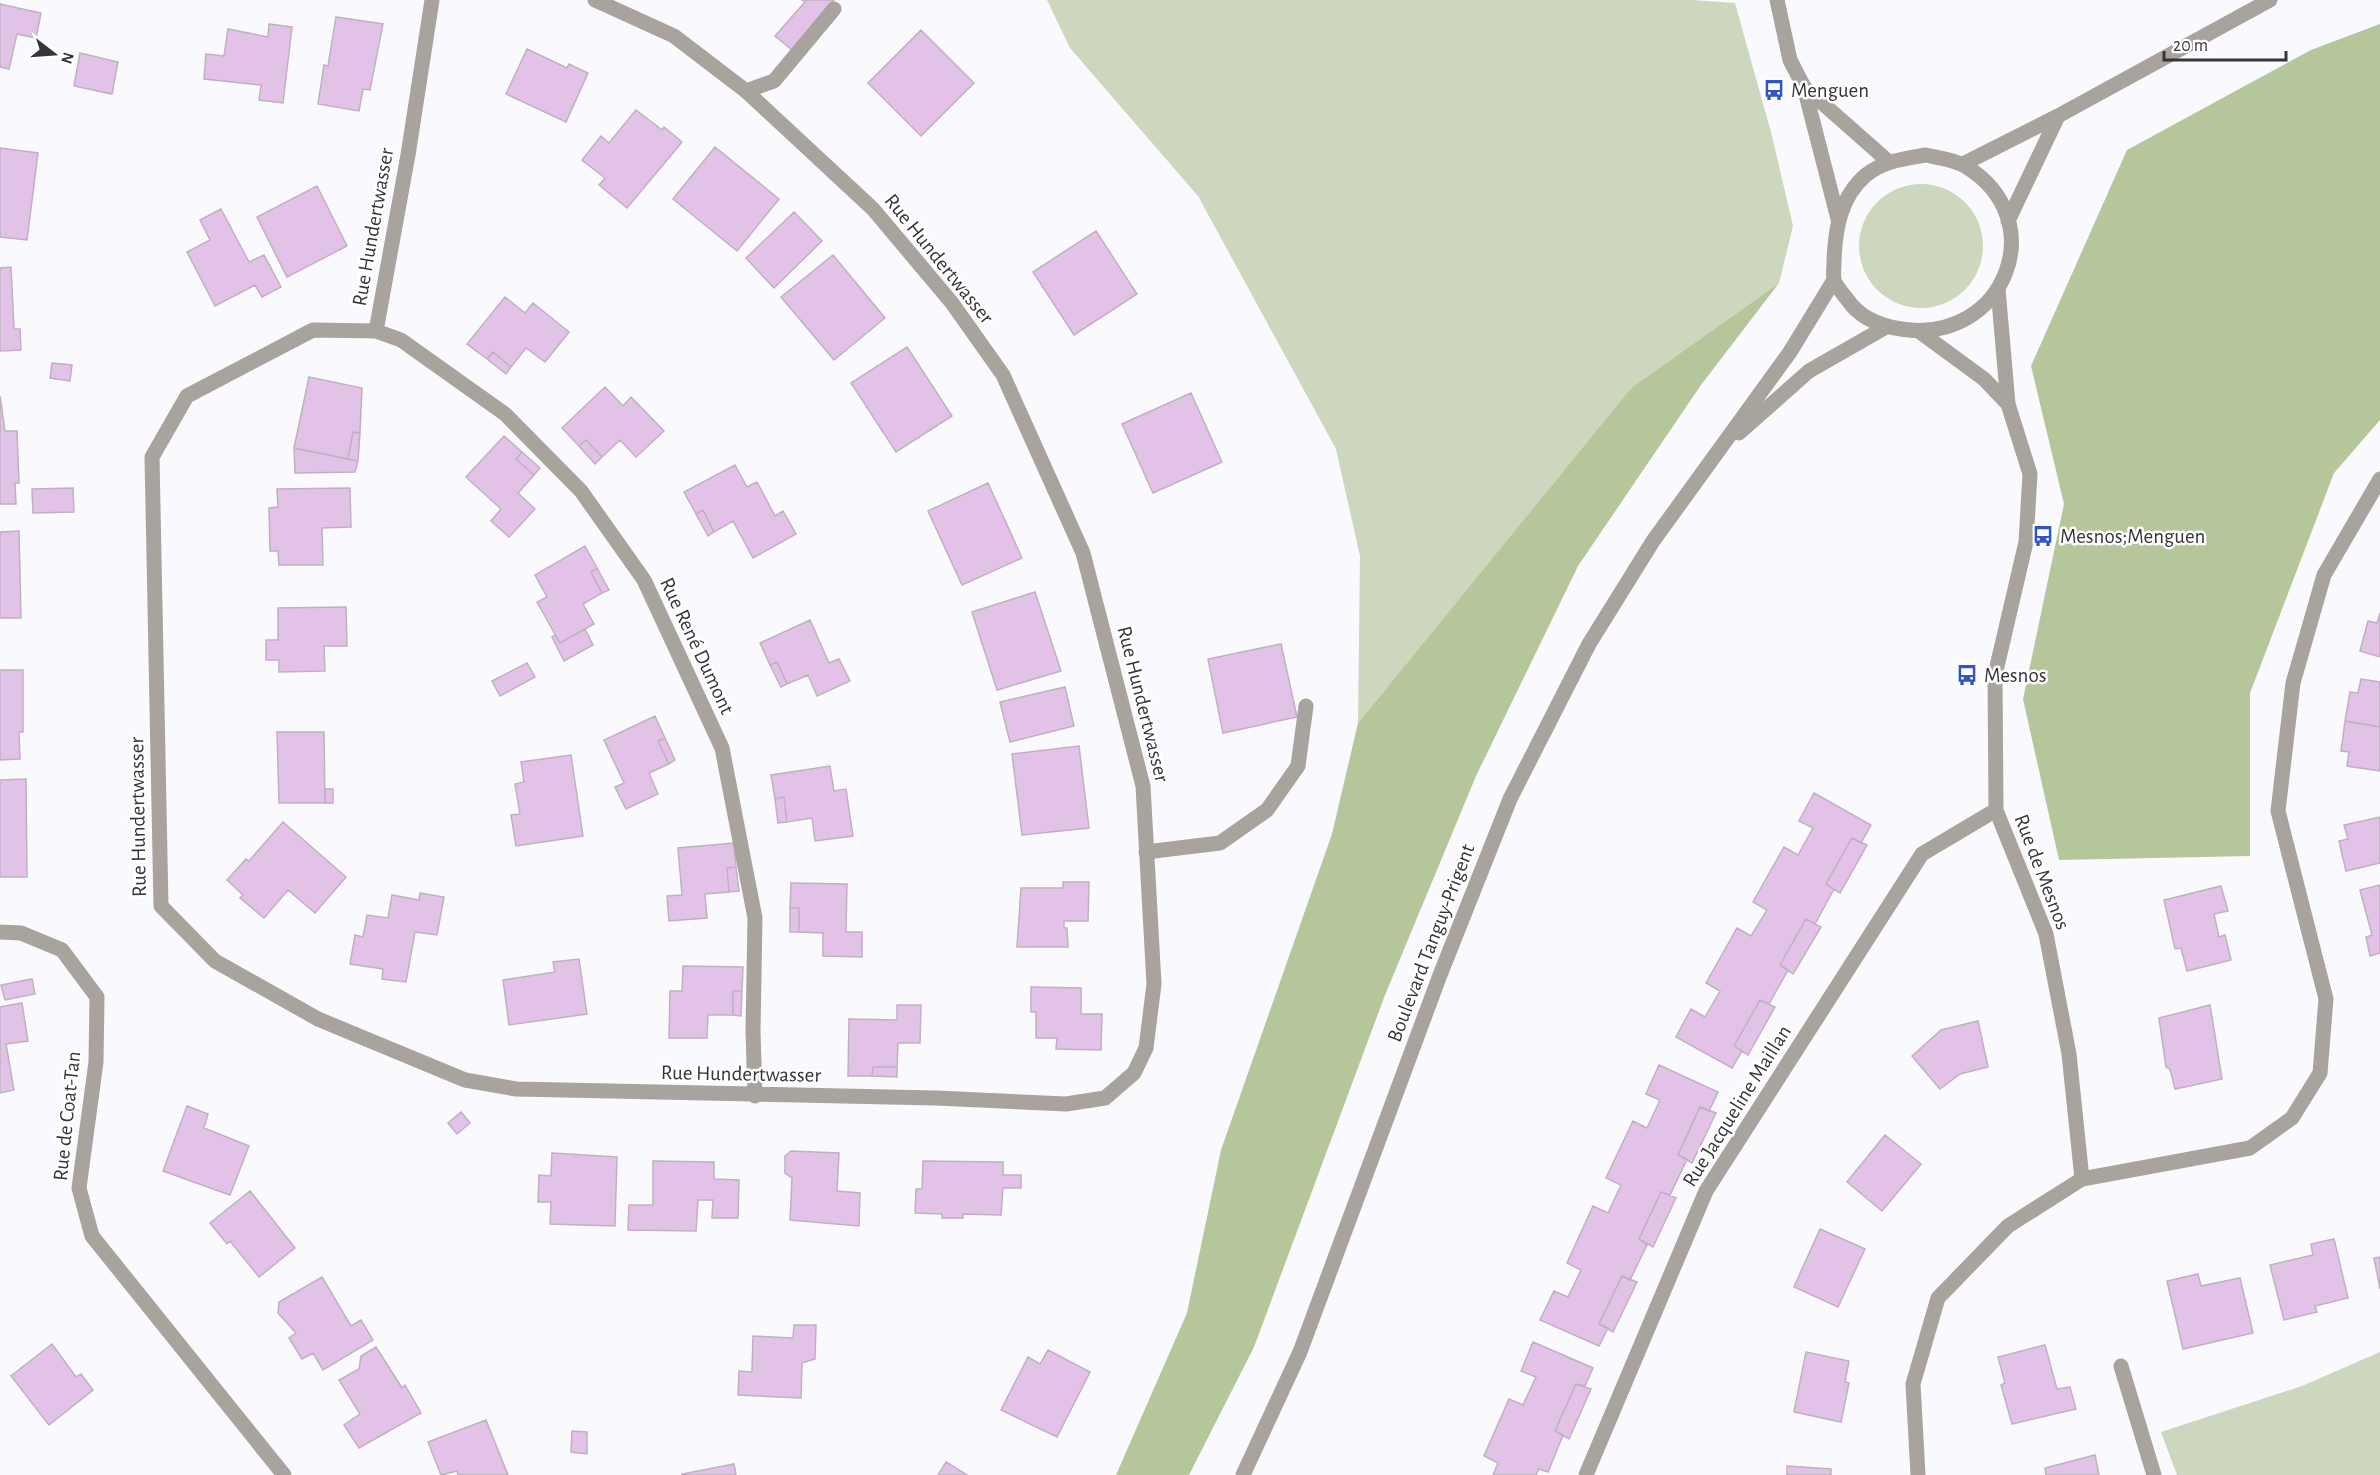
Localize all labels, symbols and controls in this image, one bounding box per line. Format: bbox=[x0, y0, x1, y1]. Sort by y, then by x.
north arrow bbox=[24, 24, 84, 84]
scale bar bbox=[2164, 24, 2286, 62]
text: 20 m bbox=[2173, 37, 2208, 55]
text: N bbox=[58, 50, 77, 66]
bus stop icon: Menguen bbox=[1762, 78, 1786, 102]
place label: Menguen bbox=[1791, 80, 1869, 101]
street label: Rue Hundertwasser bbox=[349, 146, 397, 308]
street label: Rue Hundertwasser bbox=[880, 190, 998, 328]
bus stop icon: Mesnos;Menguen bbox=[2031, 524, 2055, 548]
place label: Mesnos;Menguen bbox=[2060, 526, 2205, 547]
street label: Rue René Dumont bbox=[656, 574, 738, 718]
street label: Rue Hundertwasser bbox=[1113, 624, 1173, 784]
bus stop icon: Mesnos bbox=[1955, 663, 1979, 687]
place label: Mesnos bbox=[1984, 665, 2047, 686]
street label: Rue Hundertwasser bbox=[126, 737, 150, 897]
street label: Rue de Mesnos bbox=[2010, 811, 2074, 933]
street label: Boulevard Tanguy-Prigent bbox=[1384, 841, 1479, 1045]
street label: Rue Jacqueline Maillan bbox=[1679, 1022, 1795, 1190]
street label: Rue de Coat-Tan bbox=[50, 1050, 84, 1182]
street label: Rue Hundertwasser bbox=[661, 1062, 821, 1086]

